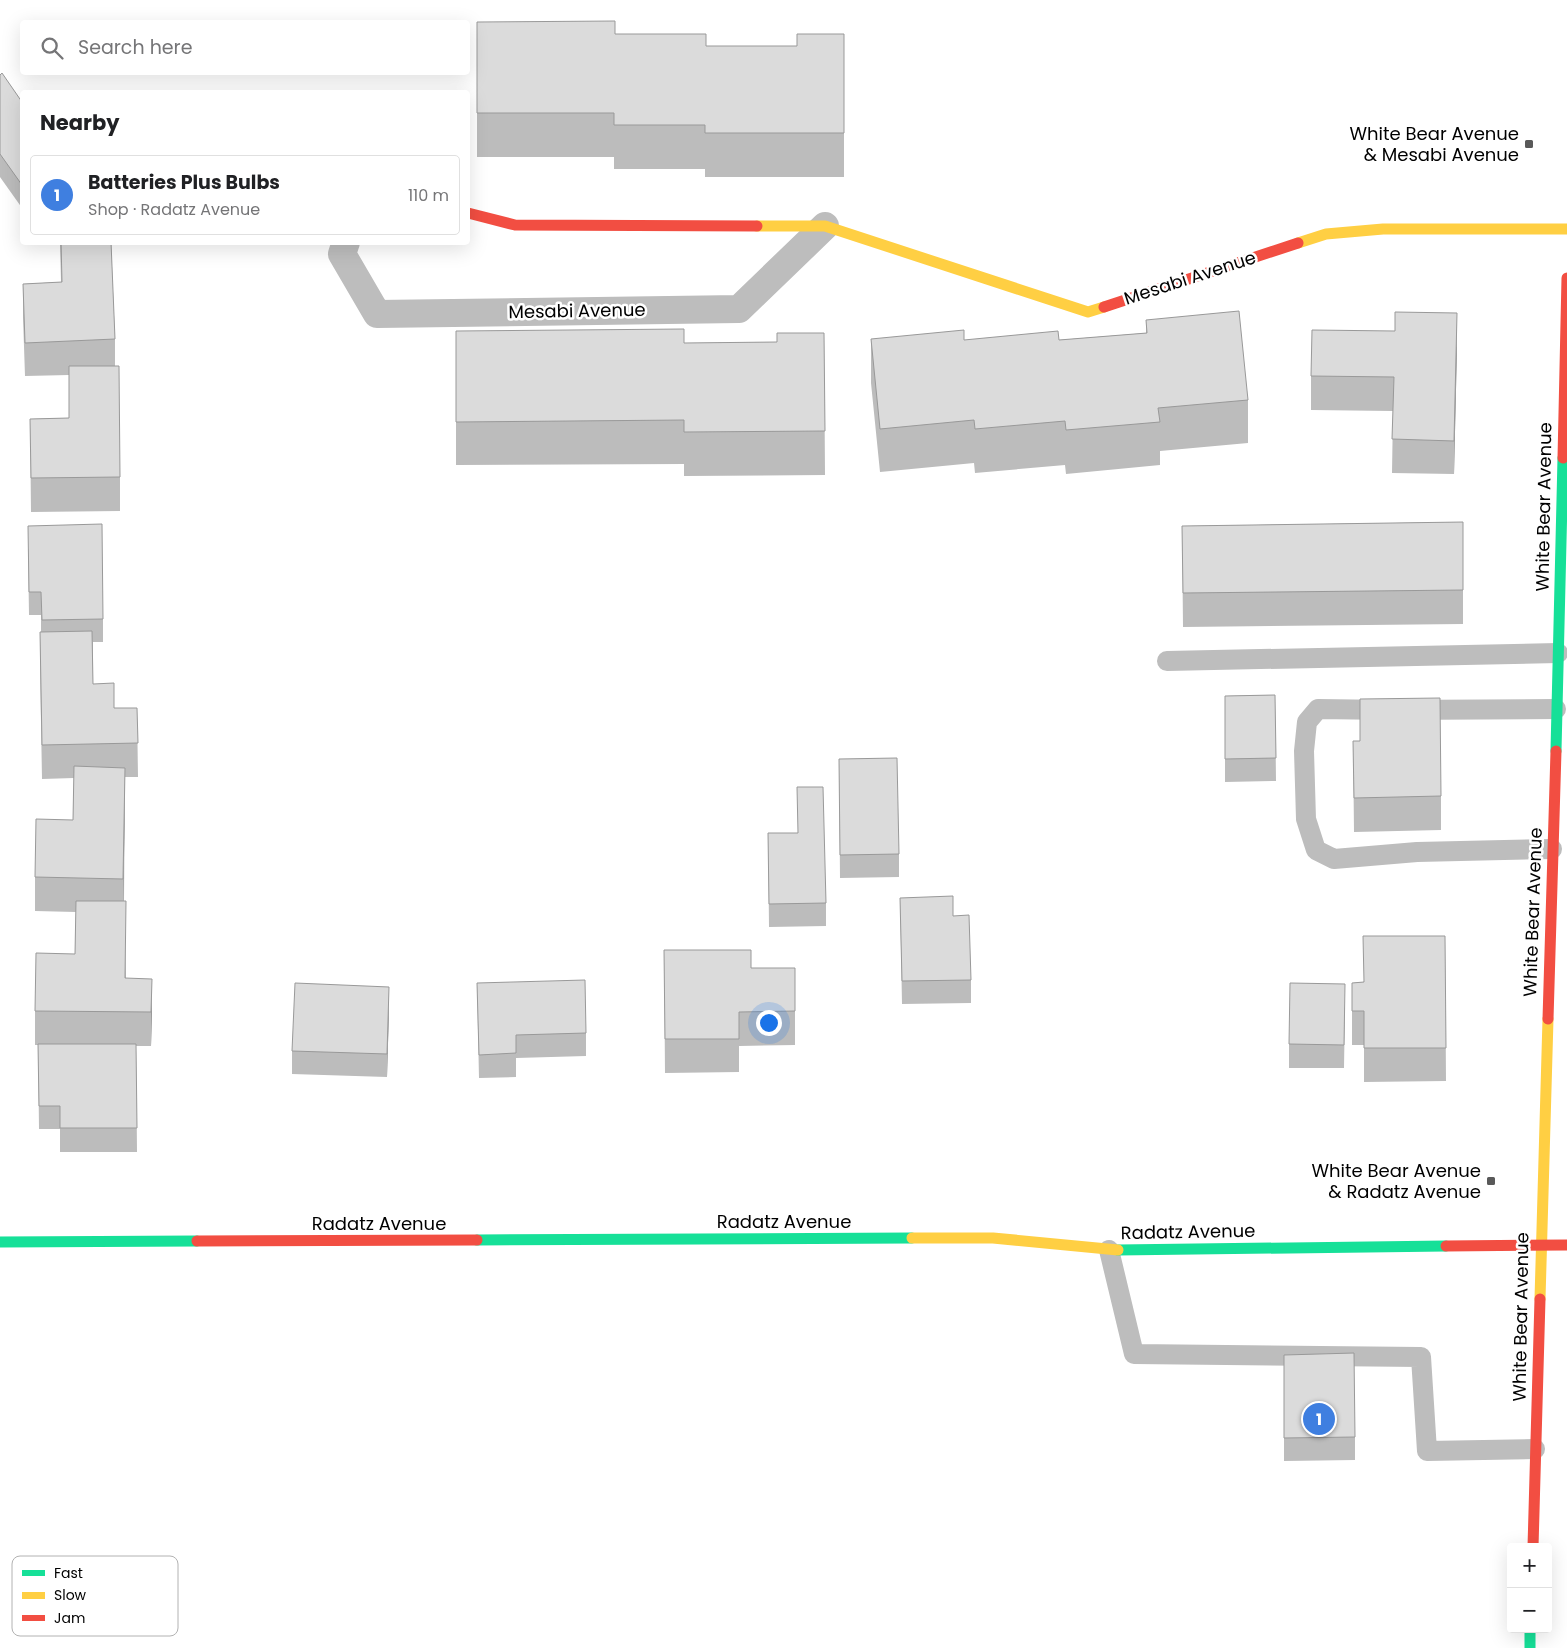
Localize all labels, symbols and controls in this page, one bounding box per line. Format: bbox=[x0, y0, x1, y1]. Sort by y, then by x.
search box bbox=[20, 20, 470, 75]
icon: search bbox=[38, 34, 66, 62]
text: Search here bbox=[78, 34, 192, 61]
text: Nearby bbox=[40, 108, 120, 137]
place label: White Bear Avenue & Mesabi Avenue bbox=[1349, 121, 1519, 167]
marker: White Bear Avenue & Mesabi Avenue bbox=[1523, 138, 1535, 150]
text: Batteries Plus Bulbs bbox=[88, 169, 280, 196]
text: 1 bbox=[54, 184, 60, 207]
text: 110 m bbox=[408, 184, 449, 207]
text: Shop · Radatz Avenue bbox=[88, 198, 260, 221]
street label: Mesabi Avenue bbox=[1121, 244, 1259, 311]
street label: Mesabi Avenue bbox=[508, 297, 646, 324]
street label: White Bear Avenue bbox=[1530, 422, 1557, 592]
street label: White Bear Avenue bbox=[1517, 827, 1548, 997]
your location bbox=[756, 1010, 782, 1036]
place label: White Bear Avenue & Radatz Avenue bbox=[1311, 1158, 1481, 1204]
marker: White Bear Avenue & Radatz Avenue bbox=[1485, 1175, 1497, 1187]
street label: Radatz Avenue bbox=[717, 1209, 851, 1234]
street label: Radatz Avenue bbox=[312, 1211, 446, 1236]
street label: Radatz Avenue bbox=[1120, 1218, 1255, 1245]
street label: White Bear Avenue bbox=[1507, 1232, 1534, 1402]
pin: 1 bbox=[1303, 1400, 1335, 1438]
map controls bbox=[1507, 1543, 1552, 1633]
button: + bbox=[1507, 1543, 1552, 1588]
legend bbox=[12, 1556, 178, 1636]
text: Fast bbox=[54, 1563, 83, 1583]
text: Slow bbox=[54, 1585, 87, 1605]
button: − bbox=[1507, 1588, 1552, 1633]
text: Jam bbox=[54, 1608, 85, 1628]

